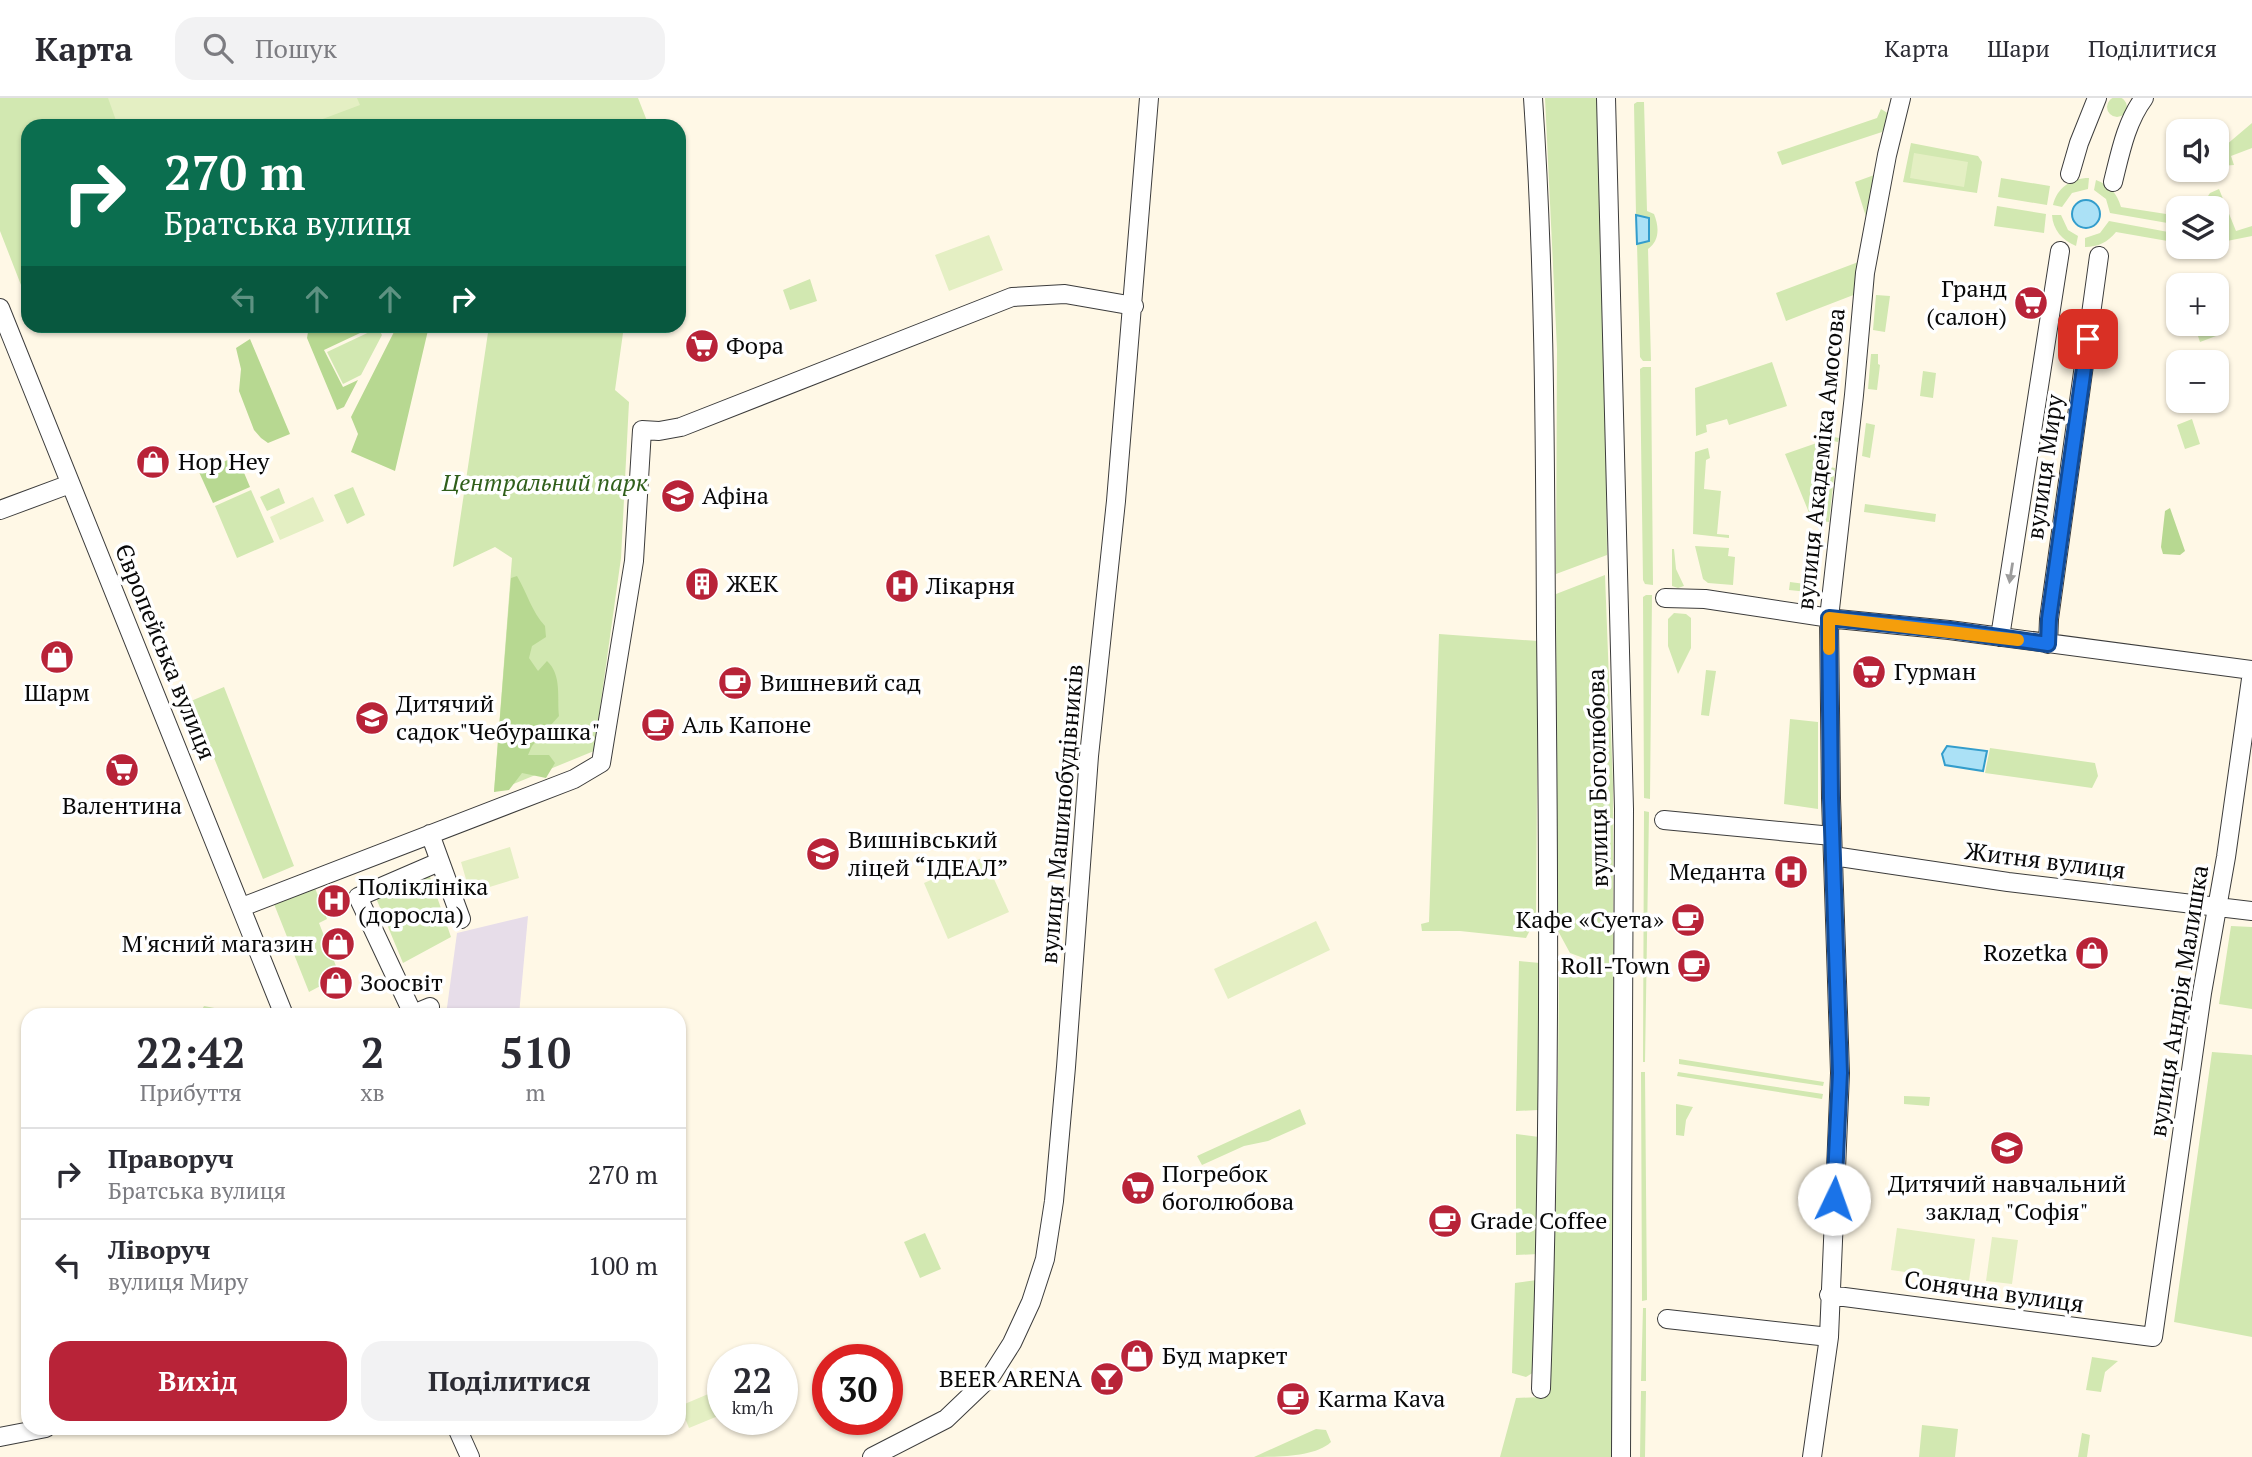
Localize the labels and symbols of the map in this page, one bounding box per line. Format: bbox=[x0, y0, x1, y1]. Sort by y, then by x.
place label: Гранд (салон) bbox=[1926, 272, 2007, 332]
supermarket icon: Гранд (салон) bbox=[2012, 284, 2050, 322]
street label: вулиця Академіка Амосова bbox=[1788, 306, 1852, 612]
pin bbox=[2058, 309, 2118, 369]
supermarket icon: Фора bbox=[683, 327, 721, 365]
place label: Фора bbox=[726, 329, 784, 361]
street label: вулиця Миру bbox=[2018, 391, 2070, 541]
shop icon: Hop Hey bbox=[134, 443, 172, 481]
place label: Hop Hey bbox=[178, 445, 270, 477]
park label: Центральний парк bbox=[441, 466, 648, 498]
school or university icon: Афіна bbox=[659, 477, 697, 515]
place label: Афіна bbox=[702, 479, 769, 511]
street label: Європейська вулиця bbox=[108, 539, 224, 764]
one-way arrow bbox=[2005, 562, 2016, 584]
building icon: ЖЕК bbox=[683, 565, 721, 603]
place label: ЖЕК bbox=[726, 567, 779, 599]
hospital icon: Лікарня bbox=[883, 567, 921, 605]
place label: Лікарня bbox=[925, 569, 1015, 601]
shop icon: Шарм bbox=[38, 638, 76, 676]
supermarket icon: Гурман bbox=[1850, 653, 1888, 691]
place label: Гурман bbox=[1894, 655, 1976, 687]
street label: вулиця Машинобудівників bbox=[1032, 663, 1090, 965]
cafe icon: Вишневий сад bbox=[716, 664, 754, 702]
place label: Вишневий сад bbox=[760, 666, 921, 698]
street label: вулиця Боголюбова bbox=[1579, 668, 1615, 888]
place label: Шарм bbox=[24, 676, 90, 708]
place label: Дитячий садок"Чебурашка" bbox=[396, 687, 601, 747]
school or university icon: Дитячий садок"Чебурашка" bbox=[353, 699, 391, 737]
cafe icon: Аль Капоне bbox=[639, 706, 677, 744]
place label: Аль Капоне bbox=[682, 708, 811, 740]
supermarket icon: Валентина bbox=[103, 751, 141, 789]
place label: Валентина bbox=[62, 789, 182, 821]
place label: Вишнівський ліцей “ІДЕАЛ” bbox=[848, 823, 1008, 883]
street label: Житня вулиця bbox=[1963, 834, 2127, 886]
school or university icon: Вишнівський ліцей “ІДЕАЛ” bbox=[804, 835, 842, 873]
hospital icon: Меданта bbox=[1772, 853, 1810, 891]
place label: Меданта bbox=[1669, 855, 1766, 887]
street label: вулиця Андрія Малишка bbox=[2141, 863, 2215, 1139]
place label: Поліклініка (доросла) bbox=[358, 870, 488, 930]
hospital icon: Поліклініка (доросла) bbox=[315, 882, 353, 920]
cafe icon: Кафе «Суета» bbox=[1669, 901, 1707, 939]
place label: Кафе «Суета» bbox=[1516, 903, 1664, 935]
shop icon: М'ясний магазин bbox=[319, 925, 357, 963]
place label: М'ясний магазин bbox=[122, 927, 314, 959]
shop icon: Rozetka bbox=[2073, 934, 2111, 972]
place label: Rozetka bbox=[1983, 936, 2068, 968]
cafe icon: Roll-Town bbox=[1675, 947, 1713, 985]
place label: Roll-Town bbox=[1561, 949, 1670, 981]
shop icon: Зоосвіт bbox=[317, 964, 355, 1002]
place label: Зоосвіт bbox=[360, 966, 443, 998]
school or university icon: Дитячий навчальний заклад "Софія" bbox=[1988, 1129, 2026, 1167]
place label: Погребок боголюбова bbox=[1162, 1157, 1294, 1217]
position arrow bbox=[1797, 1162, 1871, 1236]
place label: Дитячий навчальний заклад "Софія" bbox=[1888, 1167, 2126, 1227]
supermarket icon: Погребок боголюбова bbox=[1119, 1169, 1157, 1207]
cafe icon: Grade Coffee bbox=[1426, 1202, 1464, 1240]
place label: Grade Coffee bbox=[1470, 1204, 1607, 1236]
street label: Сонячна вулиця bbox=[1902, 1263, 2086, 1319]
shop icon: Буд маркет bbox=[1118, 1337, 1156, 1375]
place label: Буд маркет bbox=[1162, 1339, 1288, 1371]
speed limit sign: 30 bbox=[812, 1344, 903, 1435]
bar icon: BEER ARENA bbox=[1088, 1360, 1126, 1398]
place label: BEER ARENA bbox=[939, 1362, 1083, 1394]
cafe icon: Karma Kava bbox=[1274, 1380, 1312, 1418]
place label: Karma Kava bbox=[1318, 1382, 1445, 1414]

